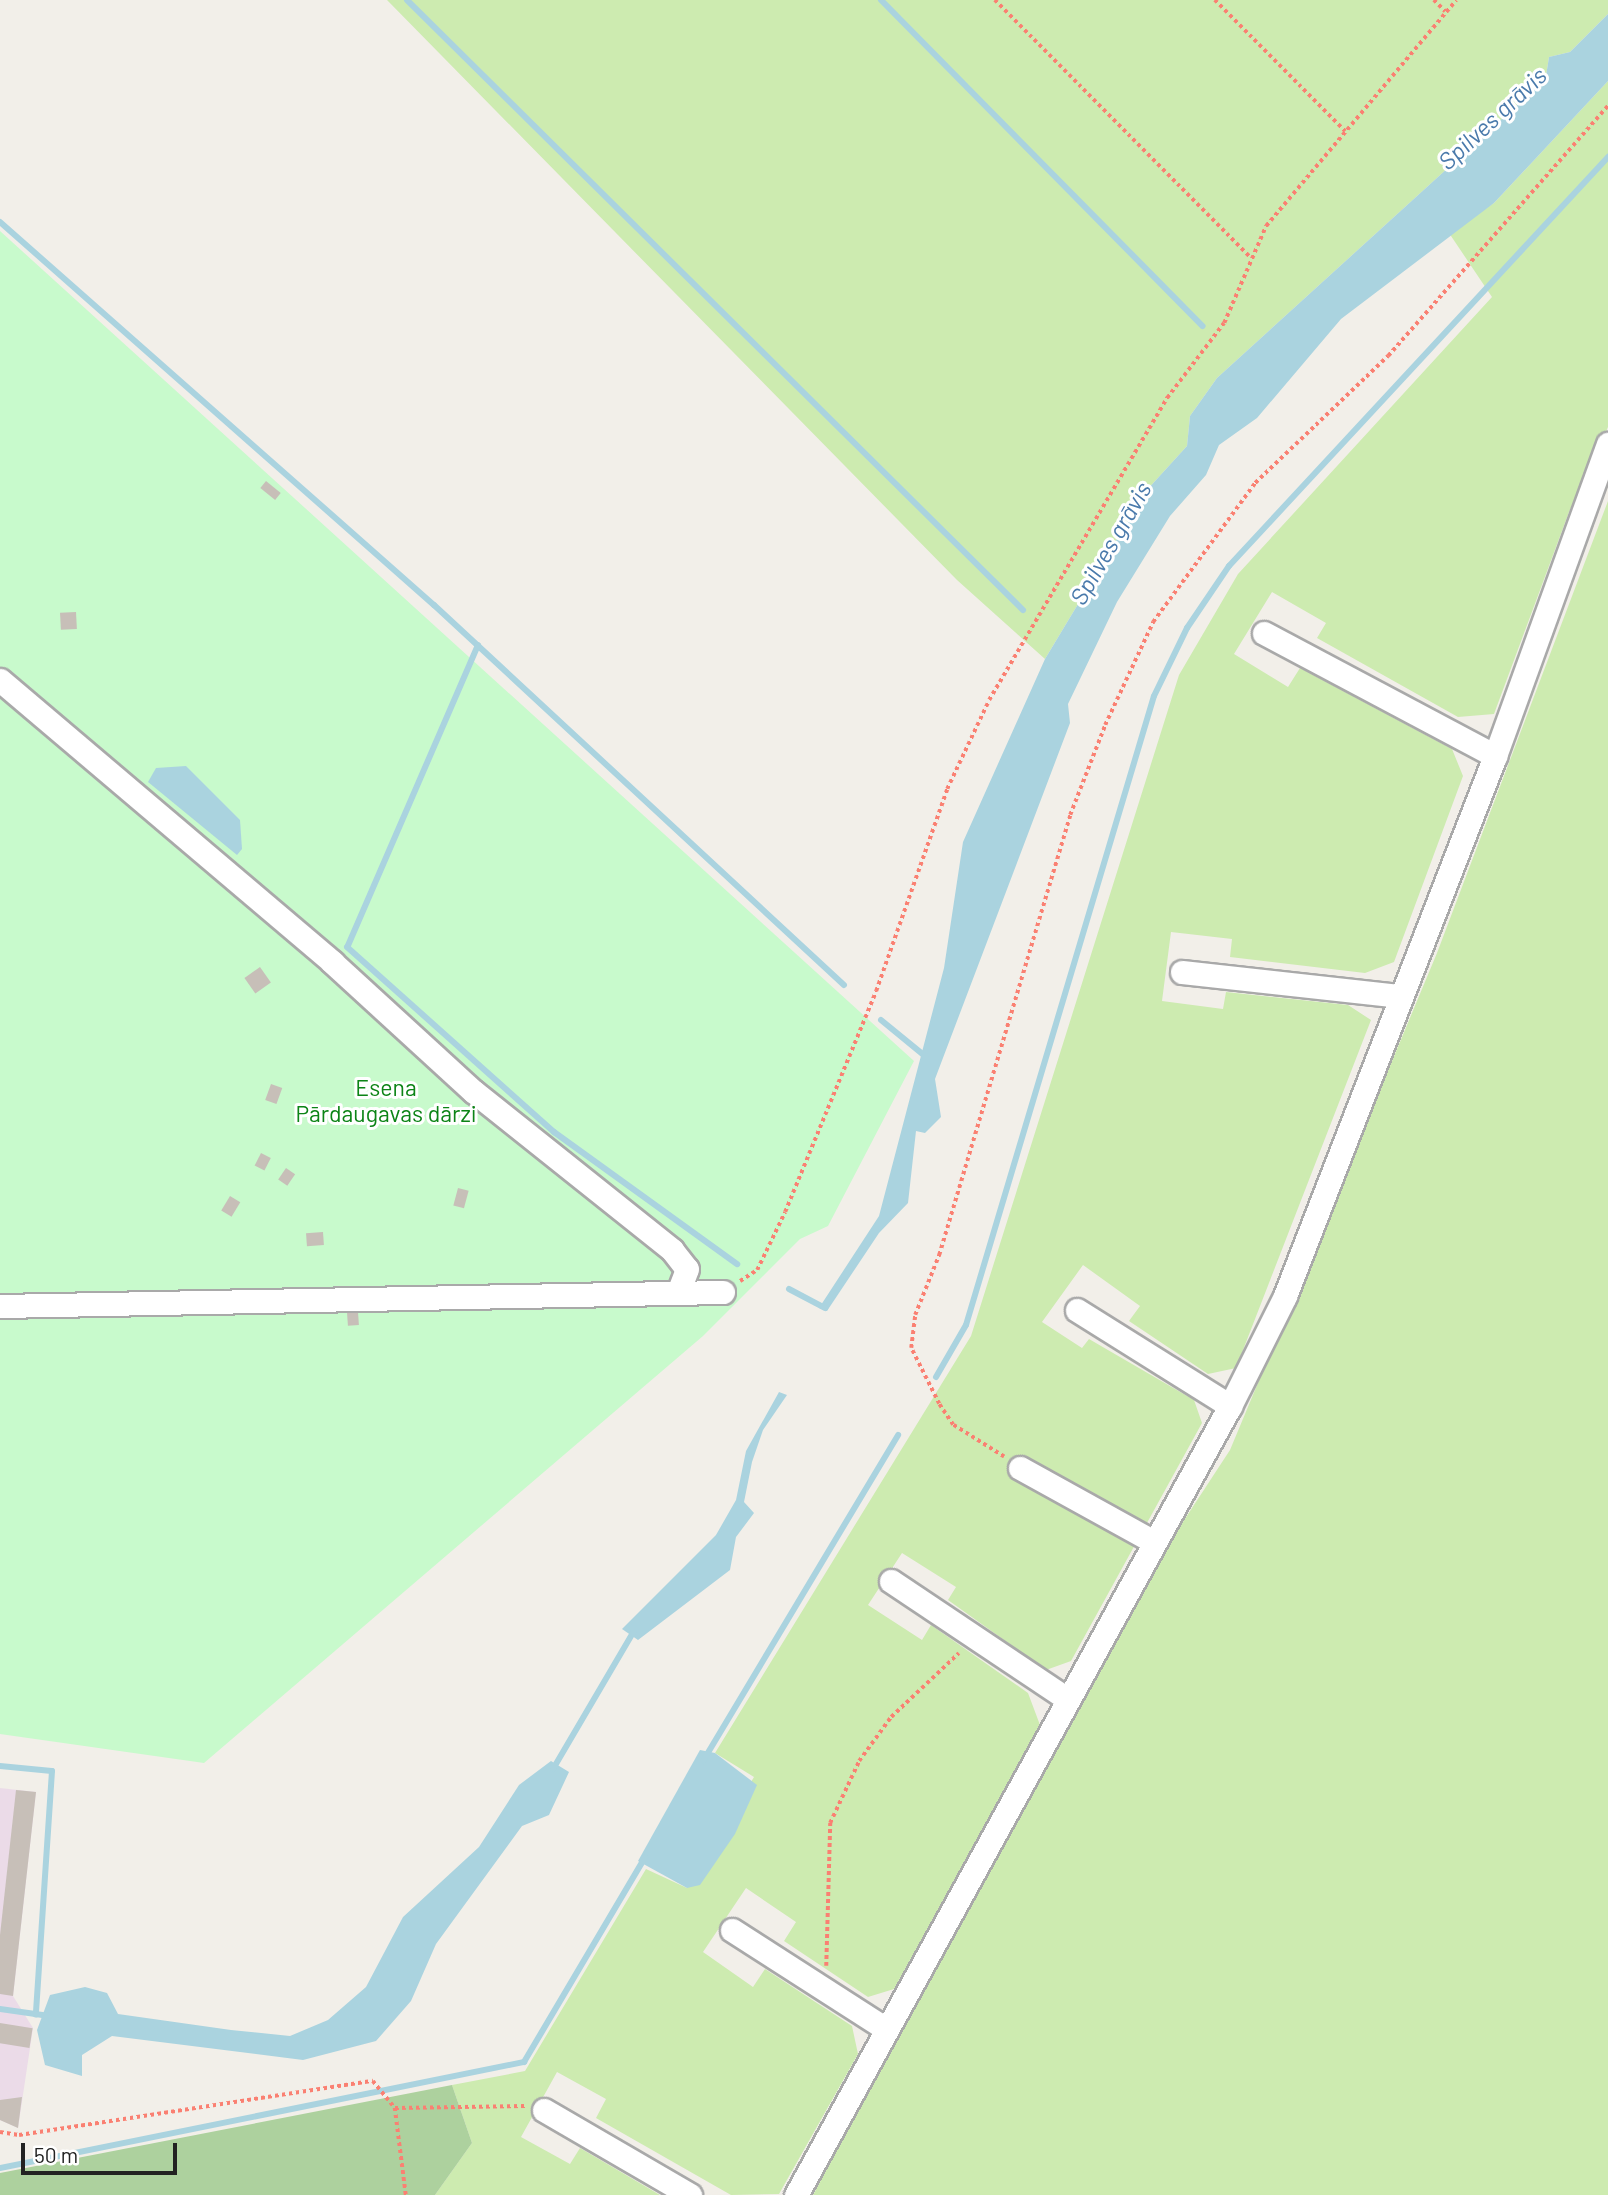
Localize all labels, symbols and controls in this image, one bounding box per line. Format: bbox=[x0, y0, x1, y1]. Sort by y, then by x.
water label: Spilves grāvis bbox=[1432, 61, 1552, 175]
water label: Spilves grāvis bbox=[1063, 476, 1157, 610]
park label: Esena Pārdaugavas dārzi bbox=[295, 1073, 477, 1127]
scale bar bbox=[24, 2128, 180, 2172]
text: 50 m bbox=[34, 2142, 78, 2167]

